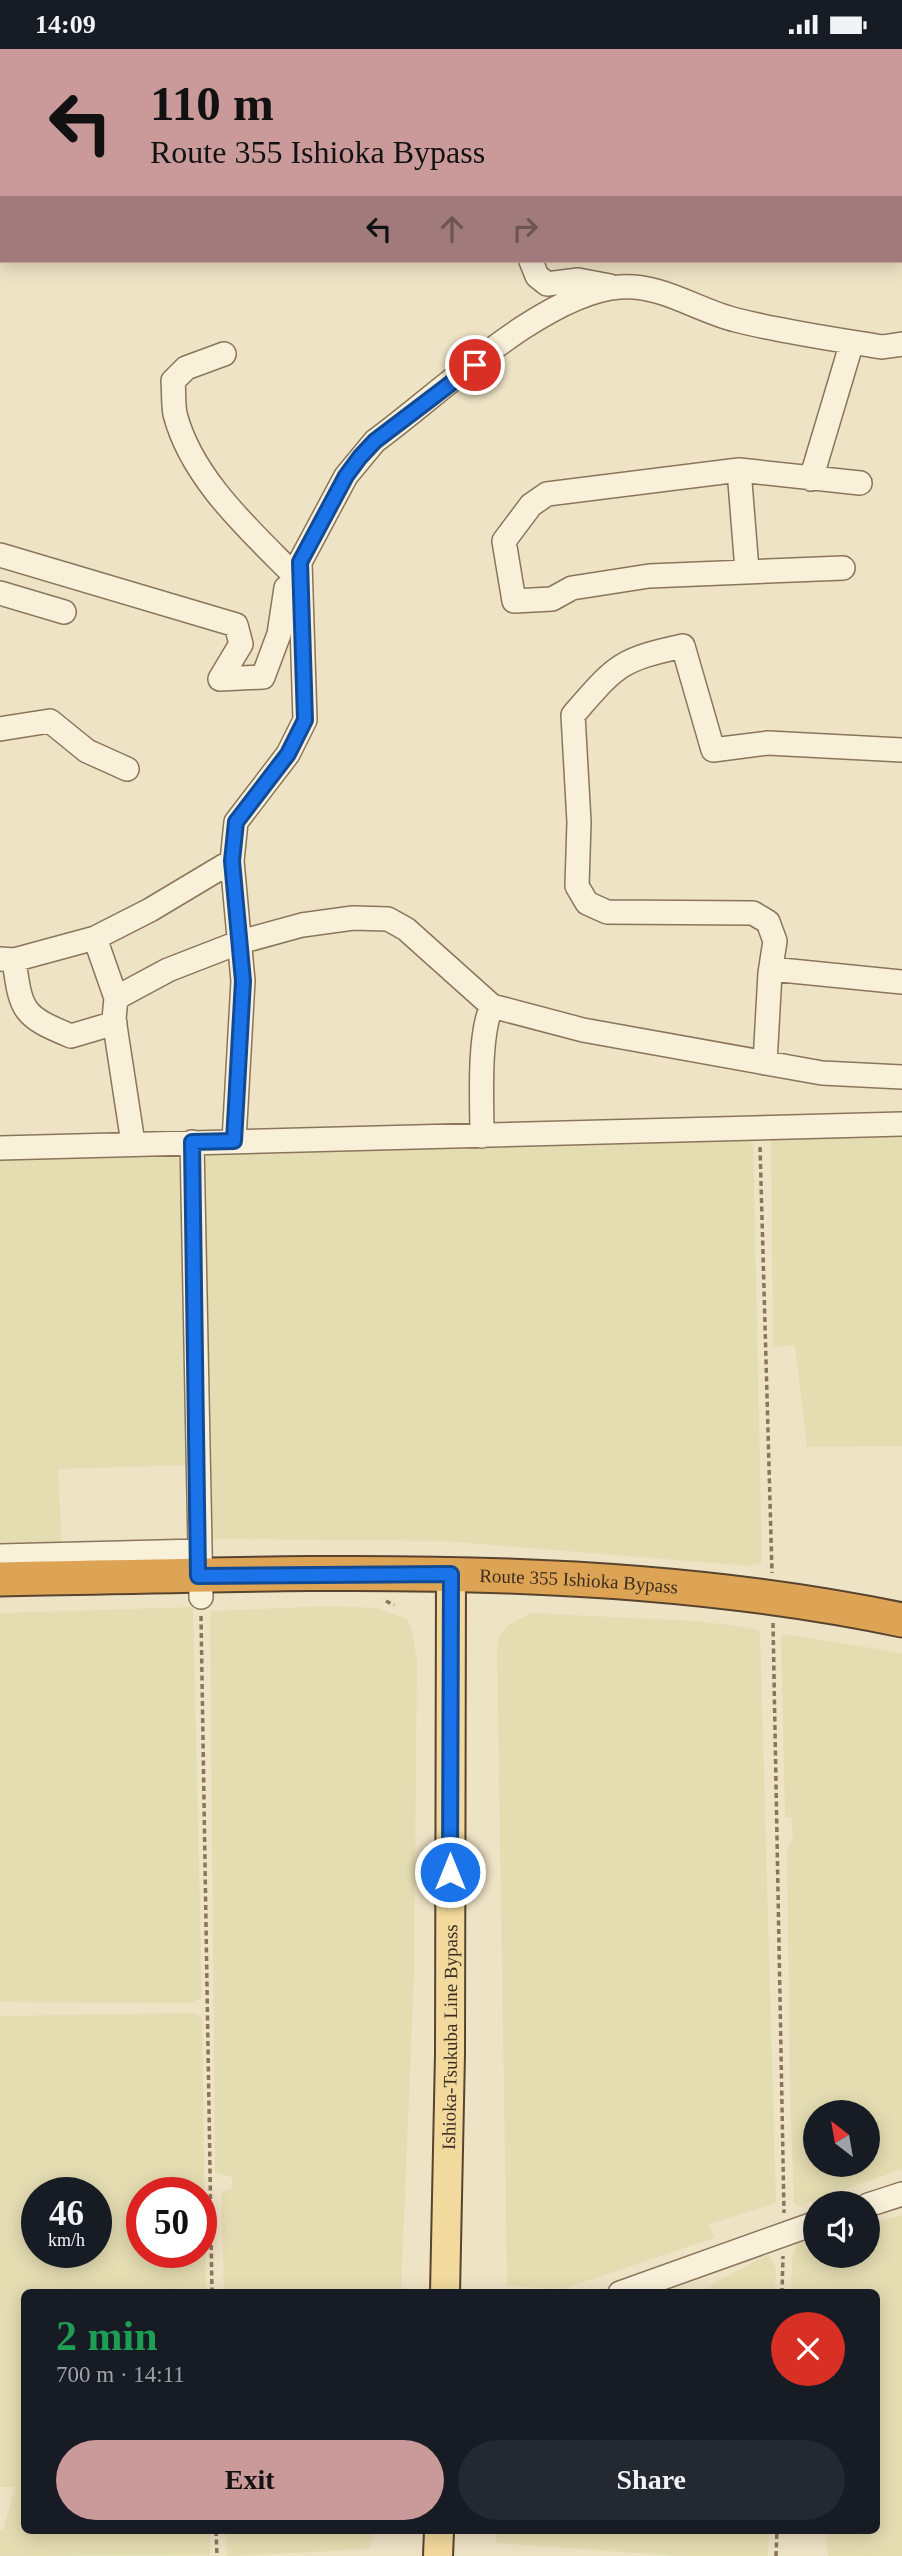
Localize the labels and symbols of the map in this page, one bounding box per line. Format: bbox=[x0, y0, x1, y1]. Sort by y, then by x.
pin bbox=[445, 335, 505, 395]
street label: Route 355 Ishioka Bypass bbox=[479, 1565, 679, 1598]
position arrow bbox=[413, 1835, 487, 1909]
street label: Ishioka-Tsukuba Line Bypass bbox=[438, 1924, 461, 2150]
north arrow bbox=[803, 2100, 880, 2177]
speed limit sign: 50 bbox=[126, 2177, 217, 2268]

